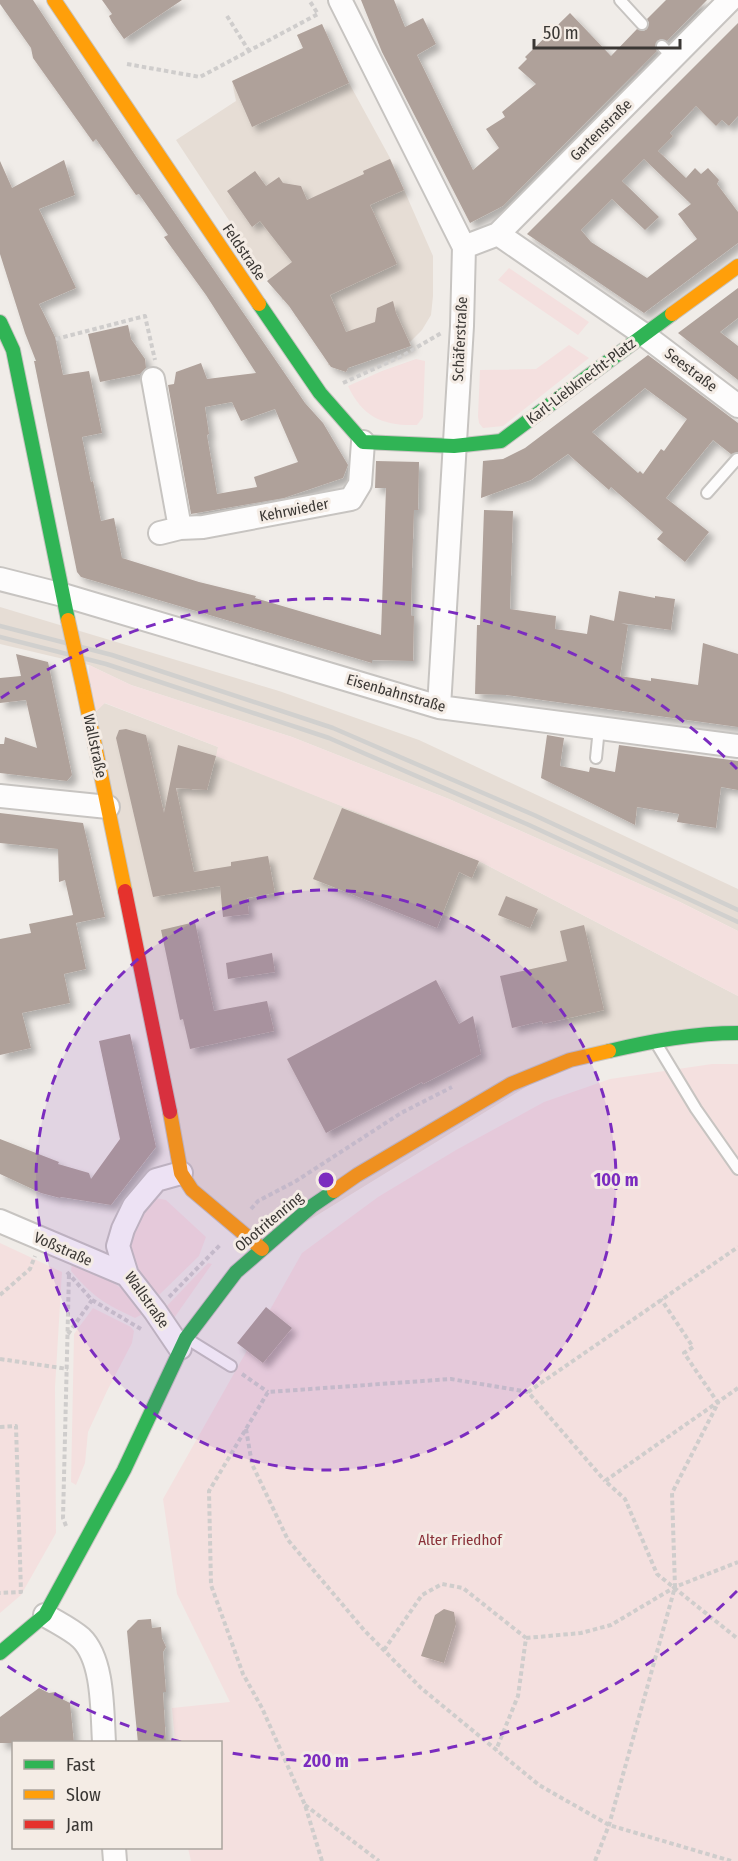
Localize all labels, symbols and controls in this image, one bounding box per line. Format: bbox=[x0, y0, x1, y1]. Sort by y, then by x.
scale bar bbox=[534, 12, 680, 50]
text: 50 m bbox=[543, 22, 579, 44]
street label: Gartenstraße bbox=[566, 95, 636, 165]
street label: Feldstraße bbox=[219, 220, 269, 284]
street label: Schäferstraße bbox=[449, 296, 471, 382]
street label: Karl-Liebknecht-Platz bbox=[523, 334, 639, 428]
street label: Seestraße bbox=[661, 344, 721, 396]
street label: Kehrwieder bbox=[258, 494, 331, 526]
street label: Eisenbahnstraße bbox=[344, 670, 448, 716]
street label: Wallstraße bbox=[79, 712, 111, 780]
text: 100 m bbox=[594, 1169, 638, 1191]
centre of rings bbox=[316, 1170, 336, 1190]
street label: Obotritenring bbox=[231, 1188, 307, 1256]
street label: Voßstraße bbox=[31, 1228, 95, 1270]
street label: Wallstraße bbox=[121, 1268, 173, 1332]
park label: Alter Friedhof bbox=[418, 1531, 503, 1549]
legend bbox=[12, 1741, 222, 1849]
text: 200 m bbox=[302, 1750, 349, 1772]
text: Fast bbox=[66, 1754, 95, 1776]
text: Slow bbox=[66, 1784, 101, 1806]
text: Jam bbox=[66, 1814, 94, 1836]

